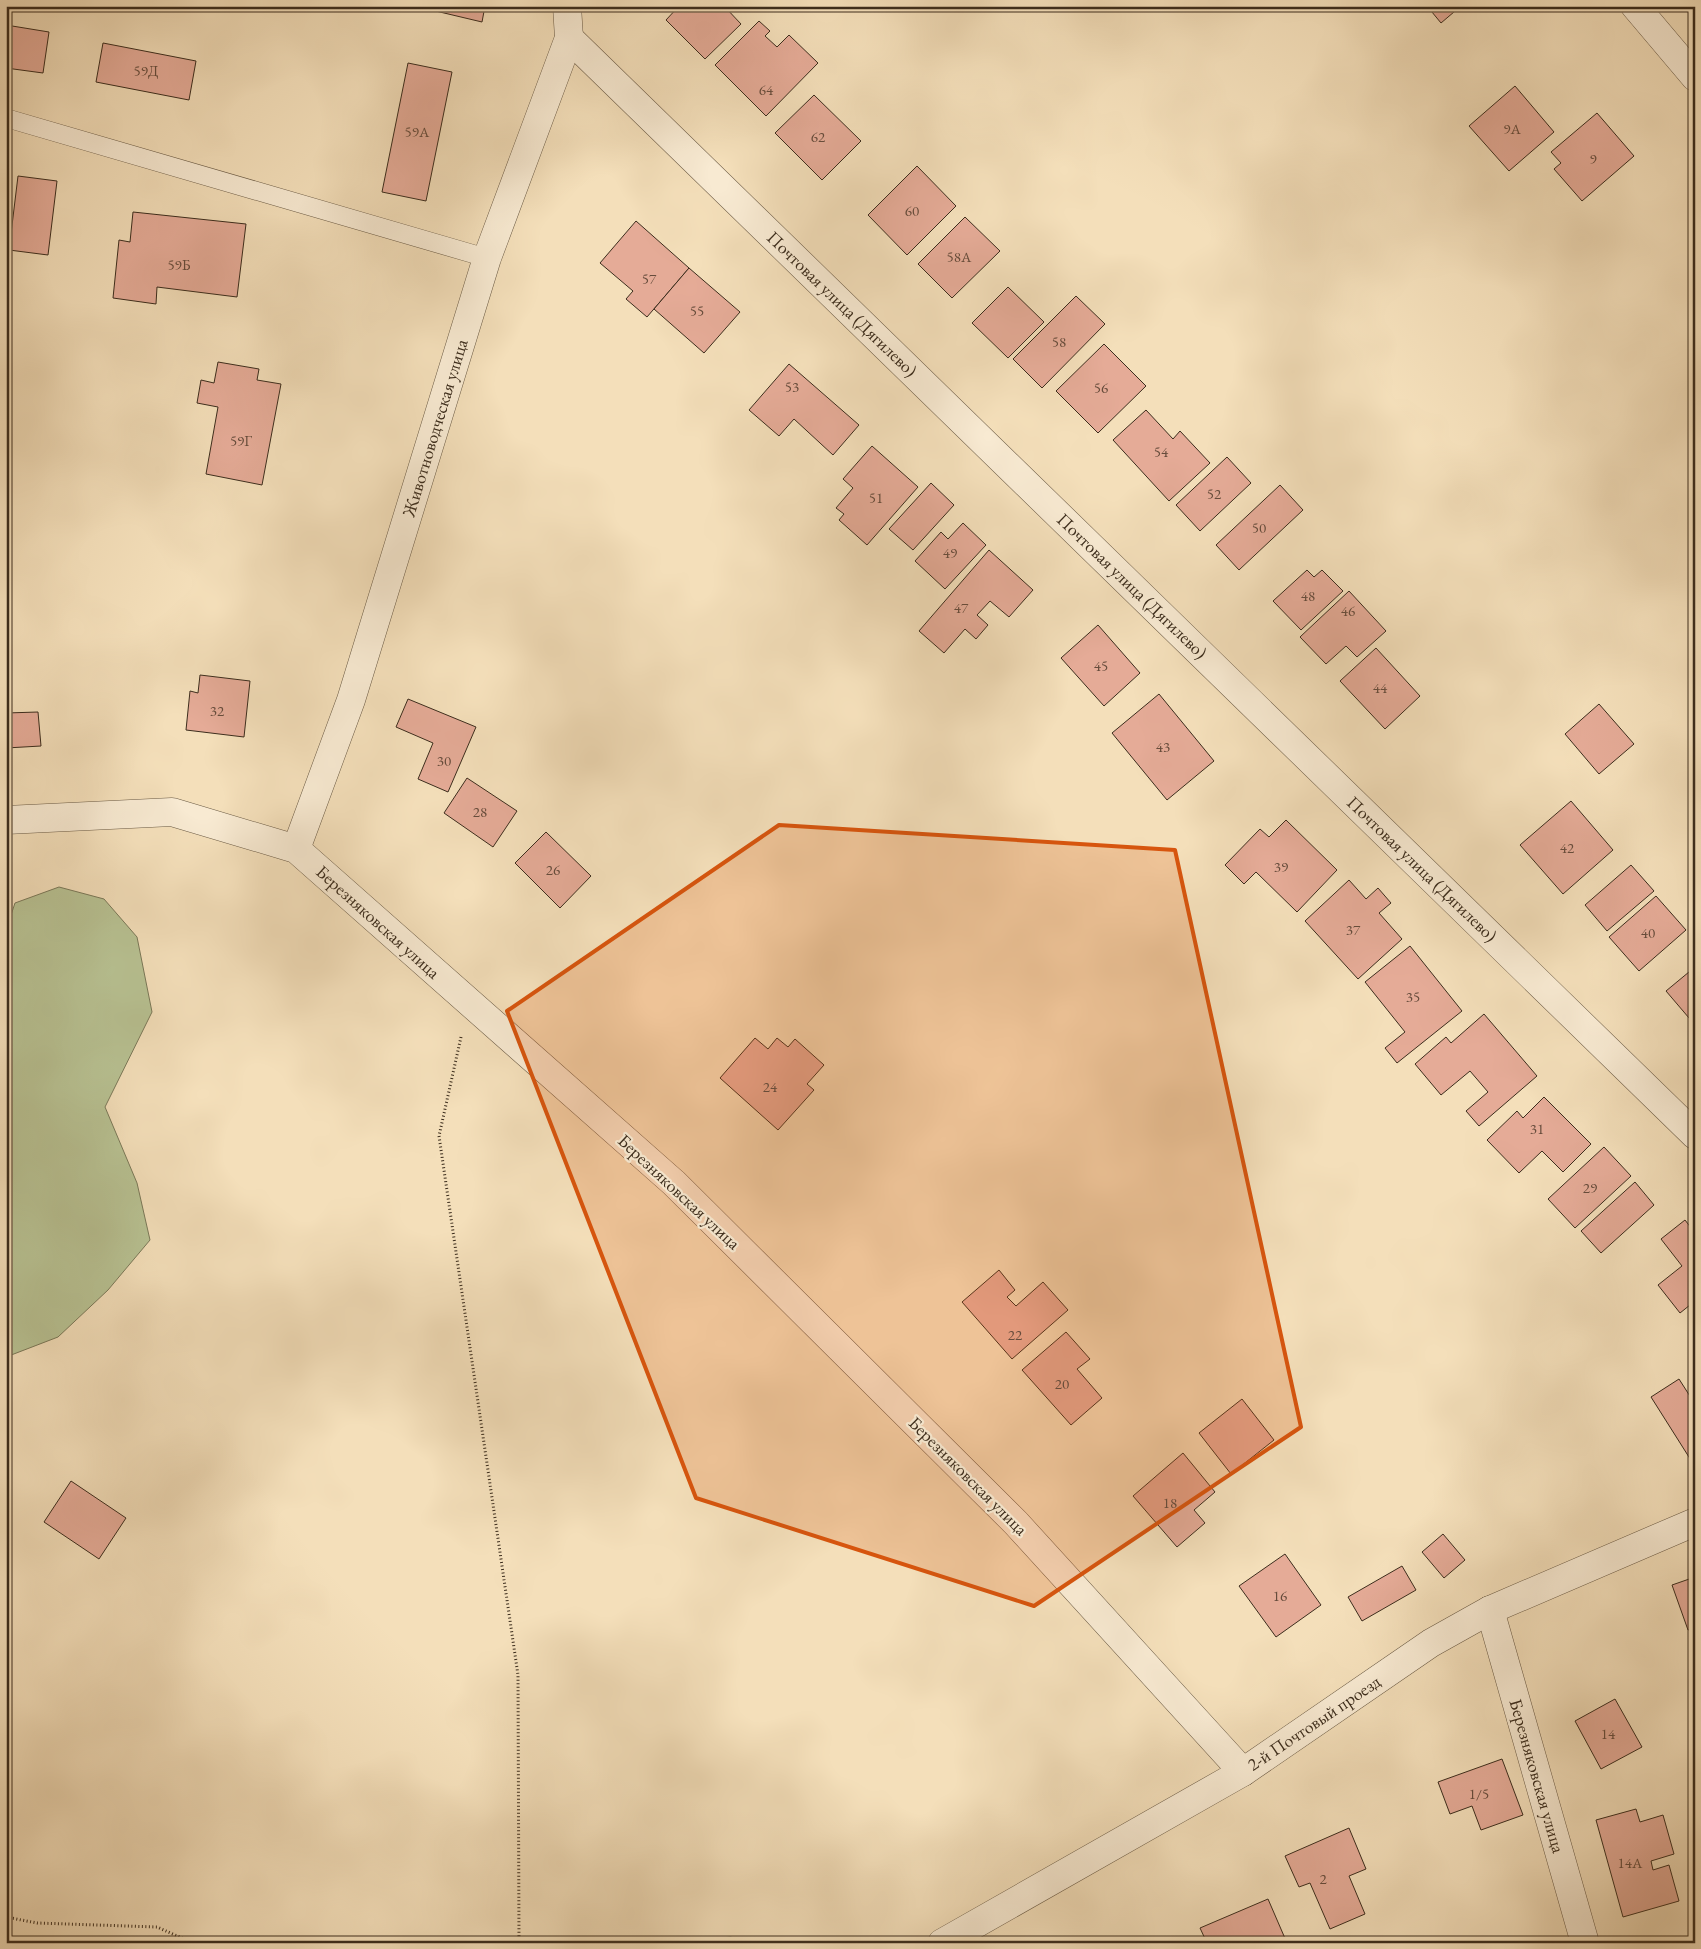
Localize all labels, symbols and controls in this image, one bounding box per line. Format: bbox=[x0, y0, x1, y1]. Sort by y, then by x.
house number: 59Д bbox=[134, 61, 158, 80]
house number: 64 bbox=[759, 80, 774, 99]
house number: 9А bbox=[1503, 119, 1521, 138]
house number: 59А bbox=[405, 122, 430, 141]
house number: 62 bbox=[811, 127, 826, 146]
house number: 9 bbox=[1589, 149, 1597, 168]
house number: 60 bbox=[905, 201, 919, 220]
street label: Почтовая улица (Дягилево) bbox=[762, 226, 922, 382]
house number: 58А bbox=[947, 247, 972, 266]
house number: 59Б bbox=[167, 255, 191, 274]
house number: 57 bbox=[642, 269, 657, 288]
house number: 55 bbox=[690, 301, 704, 320]
house number: 58 bbox=[1052, 332, 1066, 351]
street label: Животноводческая улица bbox=[396, 335, 473, 521]
house number: 53 bbox=[785, 377, 799, 396]
house number: 56 bbox=[1094, 378, 1108, 397]
house number: 59Г bbox=[230, 431, 252, 450]
house number: 54 bbox=[1154, 442, 1169, 461]
house number: 52 bbox=[1207, 484, 1222, 503]
house number: 51 bbox=[869, 488, 883, 507]
street label: Почтовая улица (Дягилево) bbox=[1052, 508, 1212, 664]
house number: 50 bbox=[1252, 518, 1266, 537]
house number: 49 bbox=[943, 543, 957, 562]
house number: 48 bbox=[1301, 586, 1315, 605]
house number: 47 bbox=[954, 598, 969, 617]
house number: 46 bbox=[1341, 601, 1355, 620]
house number: 45 bbox=[1094, 656, 1108, 675]
house number: 44 bbox=[1373, 678, 1388, 697]
house number: 32 bbox=[210, 701, 225, 720]
house number: 43 bbox=[1156, 737, 1170, 756]
house number: 30 bbox=[437, 751, 451, 770]
street label: Почтовая улица (Дягилево) bbox=[1342, 791, 1502, 947]
house number: 28 bbox=[473, 802, 487, 821]
house number: 42 bbox=[1560, 838, 1575, 857]
house number: 39 bbox=[1274, 857, 1288, 876]
street label: Березняковская улица bbox=[311, 860, 446, 984]
house number: 26 bbox=[546, 860, 560, 879]
house number: 37 bbox=[1346, 920, 1361, 939]
house number: 40 bbox=[1641, 923, 1655, 942]
house number: 35 bbox=[1406, 987, 1420, 1006]
house number: 24 bbox=[763, 1077, 778, 1096]
house number: 31 bbox=[1530, 1119, 1544, 1138]
street label: Березняковская улица bbox=[613, 1129, 746, 1255]
house number: 29 bbox=[1583, 1178, 1597, 1197]
house number: 22 bbox=[1008, 1325, 1023, 1344]
house number: 20 bbox=[1055, 1374, 1069, 1393]
street label: Березняковская улица bbox=[904, 1411, 1033, 1541]
house number: 18 bbox=[1163, 1493, 1177, 1512]
house number: 16 bbox=[1273, 1586, 1287, 1605]
street label: 2-й Почтовый проезд bbox=[1243, 1670, 1385, 1776]
street label: Березняковская улица bbox=[1504, 1696, 1571, 1856]
house number: 14 bbox=[1601, 1724, 1616, 1743]
house number: 1/5 bbox=[1469, 1784, 1489, 1803]
house number: 14А bbox=[1618, 1853, 1643, 1872]
house number: 2 bbox=[1319, 1869, 1327, 1888]

